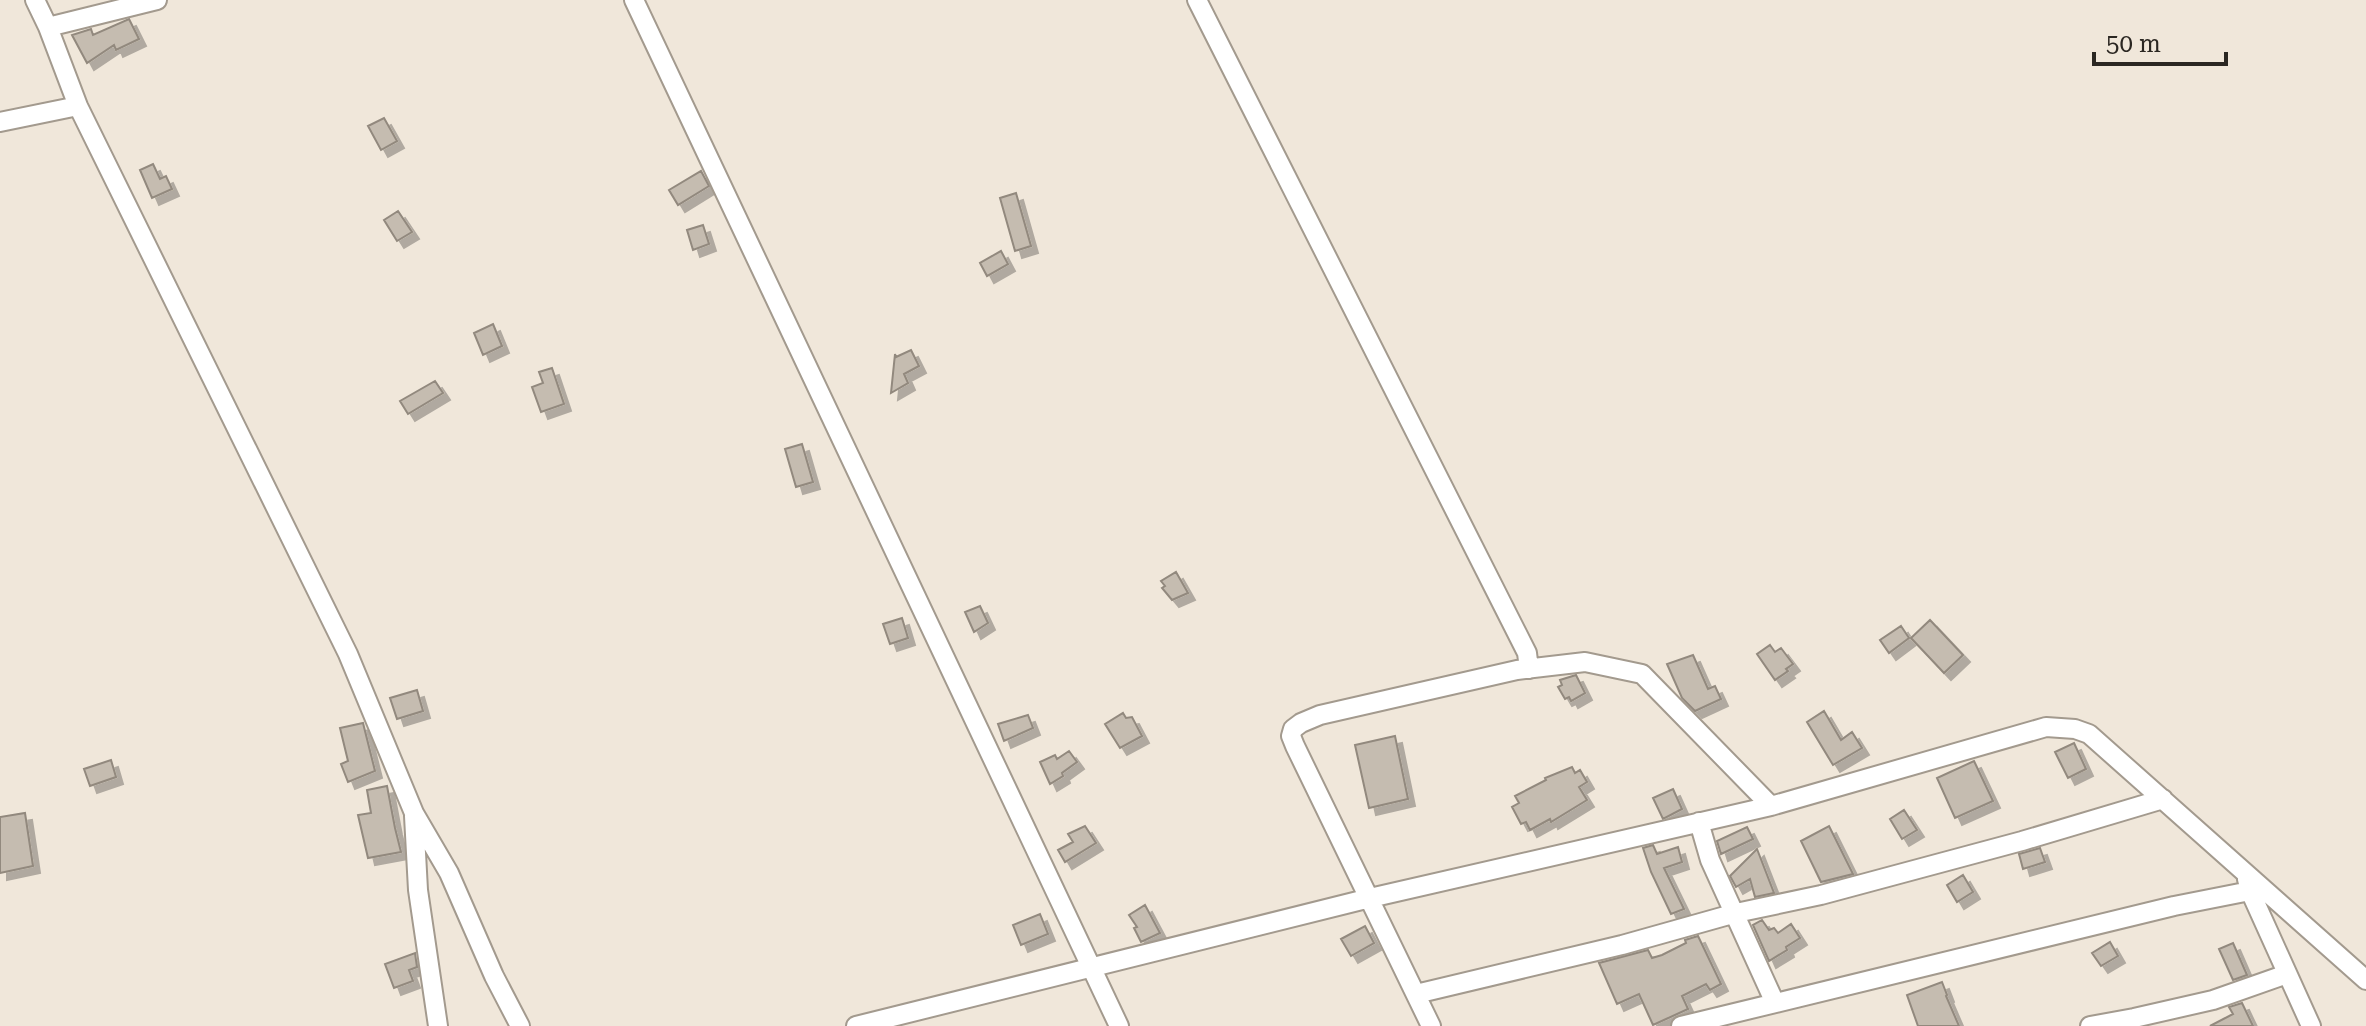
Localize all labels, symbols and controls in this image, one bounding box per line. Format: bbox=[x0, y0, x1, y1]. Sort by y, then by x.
scale bar bbox=[2094, 16, 2226, 66]
text: 50 m bbox=[2106, 30, 2161, 58]

